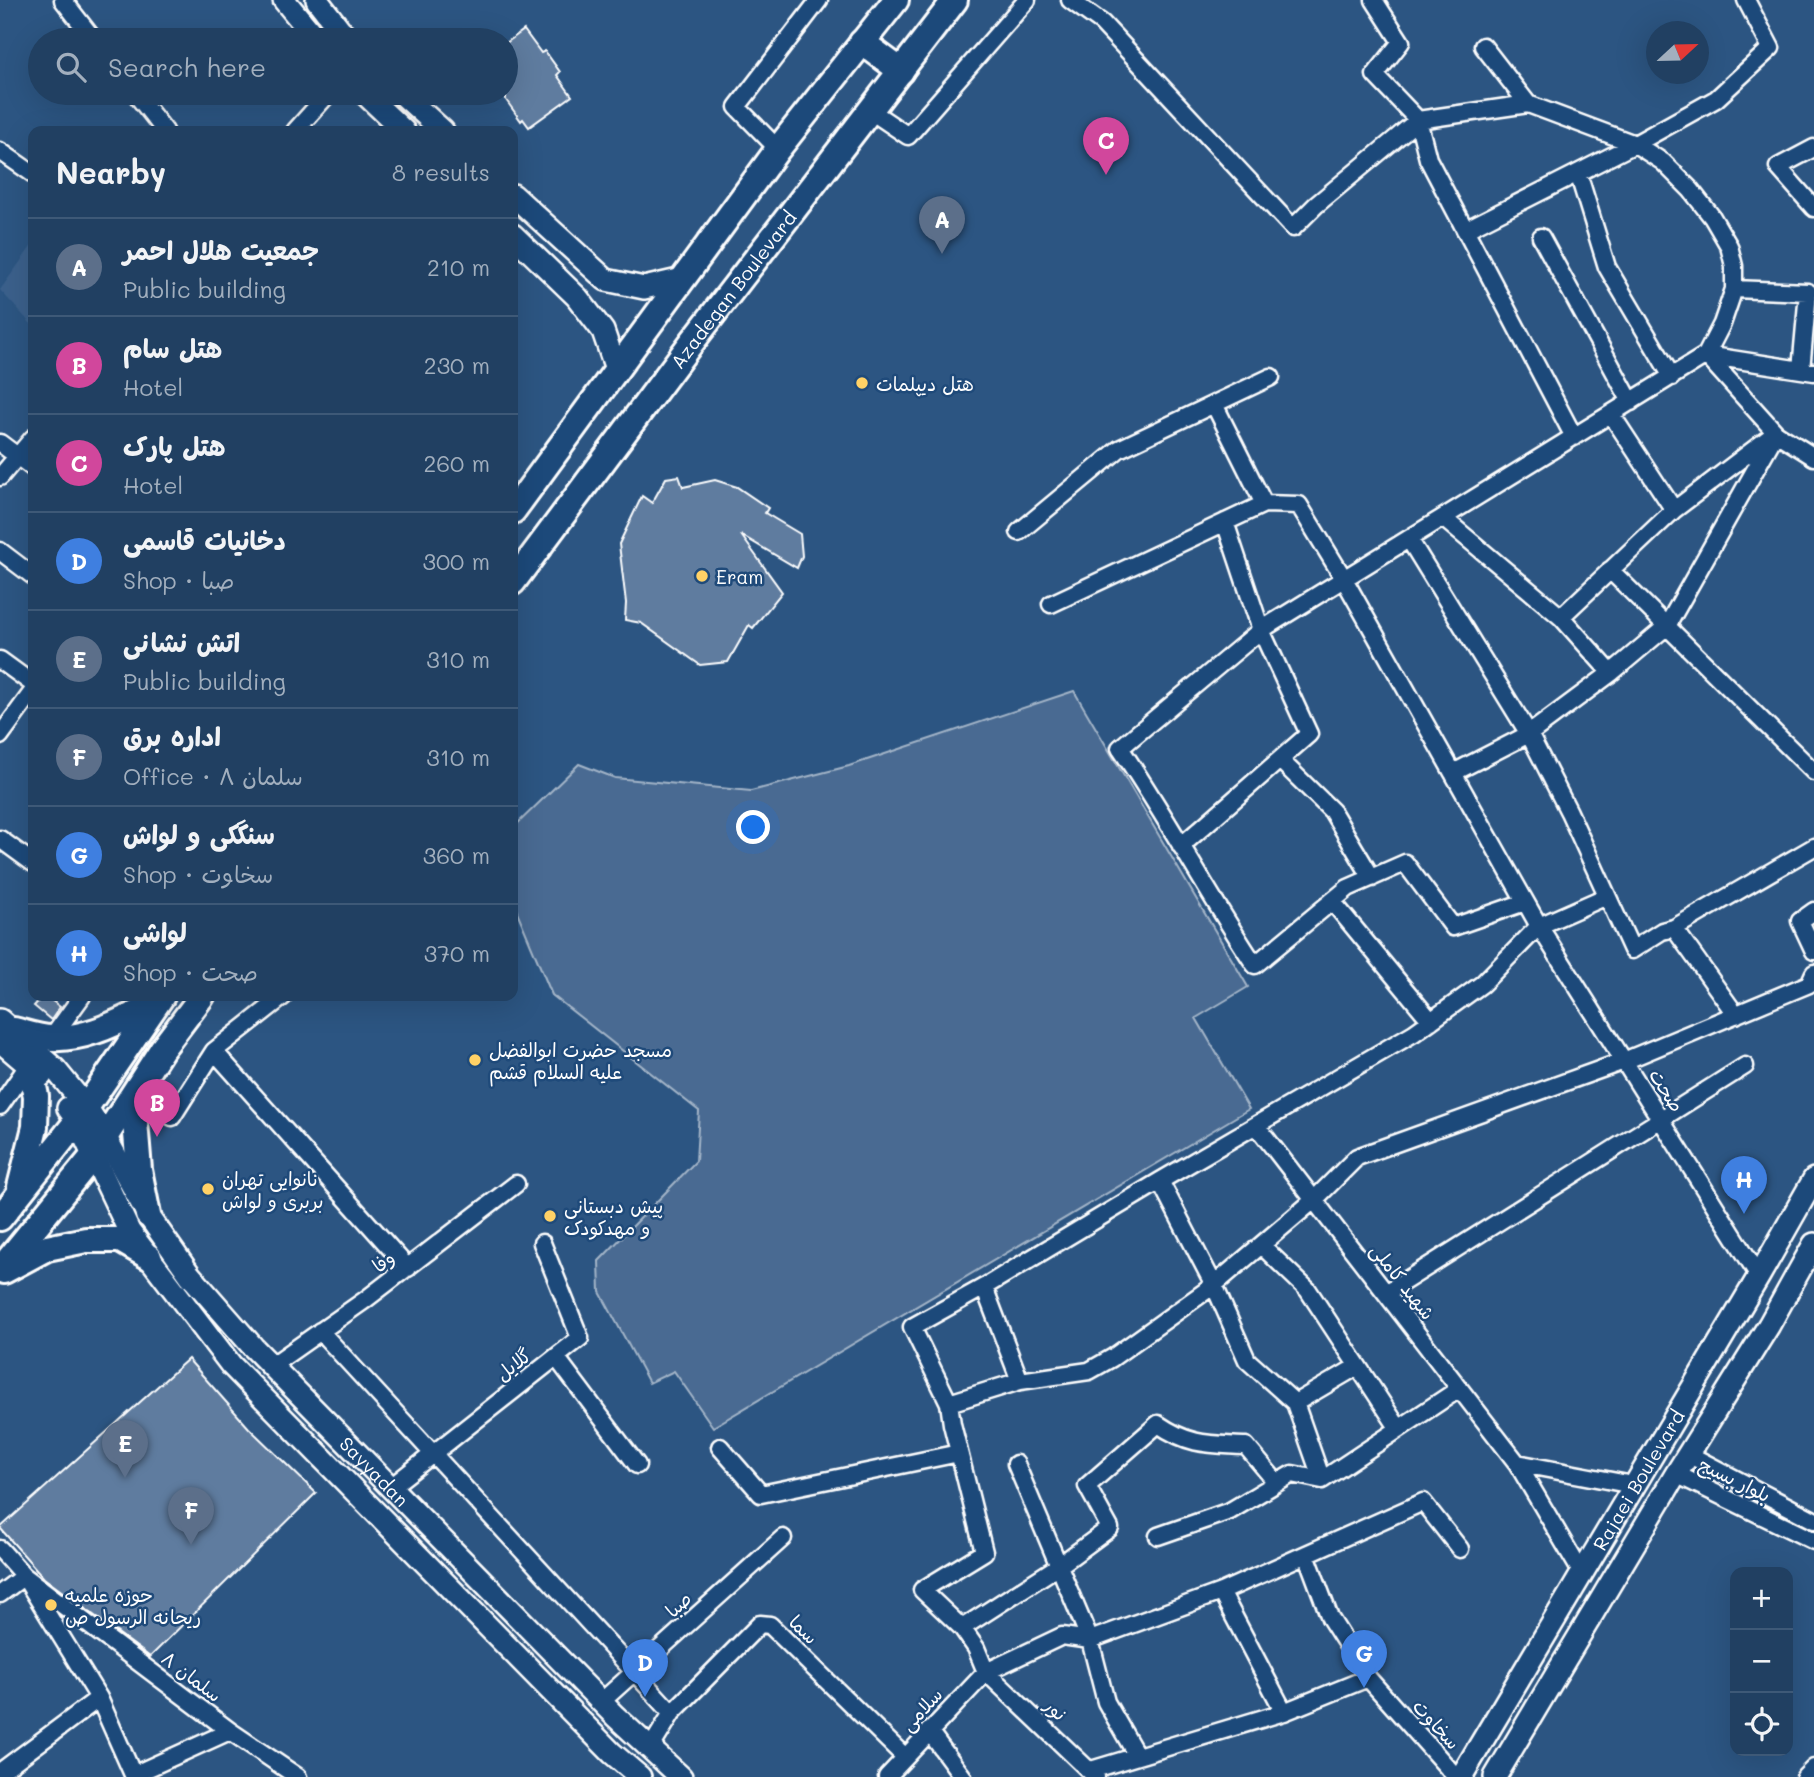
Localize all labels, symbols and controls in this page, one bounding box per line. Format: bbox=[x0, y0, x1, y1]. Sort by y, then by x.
north arrow bbox=[1646, 21, 1709, 84]
search box bbox=[28, 28, 518, 105]
icon: search bbox=[52, 48, 90, 86]
text: Search here bbox=[108, 50, 266, 84]
pin: C bbox=[1083, 117, 1129, 175]
text: Nearby bbox=[56, 152, 166, 192]
text: 8 results bbox=[392, 157, 490, 187]
pin: A bbox=[919, 196, 965, 254]
street label: Azadegan Boulevard bbox=[664, 205, 801, 373]
text: جمعیت هلال احمر bbox=[123, 233, 319, 267]
text: A bbox=[71, 252, 87, 282]
text: 210 m bbox=[427, 252, 490, 282]
text: Public building bbox=[123, 274, 286, 304]
text: هتل سام bbox=[123, 331, 222, 365]
text: B bbox=[71, 350, 87, 380]
text: 230 m bbox=[424, 350, 490, 380]
place label: هتل دیپلمات bbox=[876, 371, 974, 397]
text: Hotel bbox=[123, 372, 183, 402]
marker: هتل دیپلمات bbox=[854, 375, 870, 391]
text: هتل پارک bbox=[123, 429, 225, 463]
text: C bbox=[70, 448, 88, 478]
text: 260 m bbox=[423, 448, 490, 478]
text: Hotel bbox=[123, 470, 183, 500]
text: دخانیات قاسمی bbox=[123, 523, 286, 557]
text: D bbox=[71, 546, 87, 576]
text: 300 m bbox=[422, 546, 490, 576]
place label: Eram bbox=[716, 564, 763, 589]
text: Shop · صبا bbox=[123, 565, 234, 595]
marker: Eram bbox=[694, 568, 710, 584]
text: اتش نشانى bbox=[123, 625, 240, 659]
text: E bbox=[72, 644, 86, 674]
text: 310 m bbox=[426, 644, 490, 674]
text: Public building bbox=[123, 666, 286, 696]
text: اداره برق bbox=[123, 719, 221, 753]
text: F bbox=[72, 742, 86, 772]
text: 310 m bbox=[426, 742, 490, 772]
text: Office · سلمان ۸ bbox=[123, 761, 303, 791]
your location bbox=[736, 810, 770, 844]
text: سنگکی و لواش bbox=[123, 817, 275, 851]
text: G bbox=[70, 840, 88, 870]
text: 360 m bbox=[423, 840, 490, 870]
text: Shop · سخاوت bbox=[123, 859, 273, 889]
text: لواشی bbox=[123, 915, 187, 949]
text: H bbox=[70, 938, 88, 968]
text: 370 m bbox=[424, 938, 490, 968]
text: Shop · صحت bbox=[123, 957, 258, 987]
place label: مسجد حضرت ابوالفضل علیه السلام قشم bbox=[489, 1037, 672, 1087]
marker: مسجد حضرت ابوالفضل علیه السلام قشم bbox=[467, 1052, 483, 1068]
street label: صحت bbox=[1644, 1064, 1690, 1116]
pin: B bbox=[134, 1079, 180, 1137]
pin: H bbox=[1721, 1156, 1767, 1214]
place label: نانوایی تهران بربری و لواش bbox=[222, 1166, 324, 1214]
marker: نانوایی تهران بربری و لواش bbox=[200, 1181, 216, 1197]
place label: پیش دبستانی و مهدکودک bbox=[564, 1193, 663, 1240]
marker: پیش دبستانی و مهدکودک bbox=[542, 1208, 558, 1224]
street label: شهید کاملی bbox=[1364, 1238, 1441, 1325]
street label: وفا bbox=[367, 1244, 399, 1278]
street label: گلایل bbox=[490, 1342, 536, 1386]
street label: Rajaei Boulevard bbox=[1586, 1405, 1689, 1555]
pin: E bbox=[102, 1420, 148, 1478]
street label: Sayyadan bbox=[335, 1431, 415, 1511]
street label: بلوار بسیج bbox=[1695, 1451, 1775, 1508]
pin: F bbox=[168, 1487, 214, 1545]
map controls bbox=[1730, 1567, 1793, 1756]
button: + bbox=[1730, 1567, 1793, 1630]
place label: حوزه علمیه ریحانه الرسول ص bbox=[65, 1582, 201, 1629]
street label: صبا bbox=[660, 1586, 696, 1622]
marker: حوزه علمیه ریحانه الرسول ص bbox=[43, 1597, 59, 1613]
street label: سما bbox=[784, 1609, 824, 1649]
pin: G bbox=[1341, 1630, 1387, 1688]
button: − bbox=[1730, 1630, 1793, 1693]
pin: D bbox=[622, 1639, 668, 1697]
street label: سلمان ۸ bbox=[157, 1645, 227, 1707]
street label: سلامی bbox=[895, 1682, 948, 1737]
street label: نور bbox=[1039, 1692, 1073, 1726]
button: locate bbox=[1730, 1693, 1793, 1756]
street label: سخاوت bbox=[1408, 1694, 1466, 1754]

